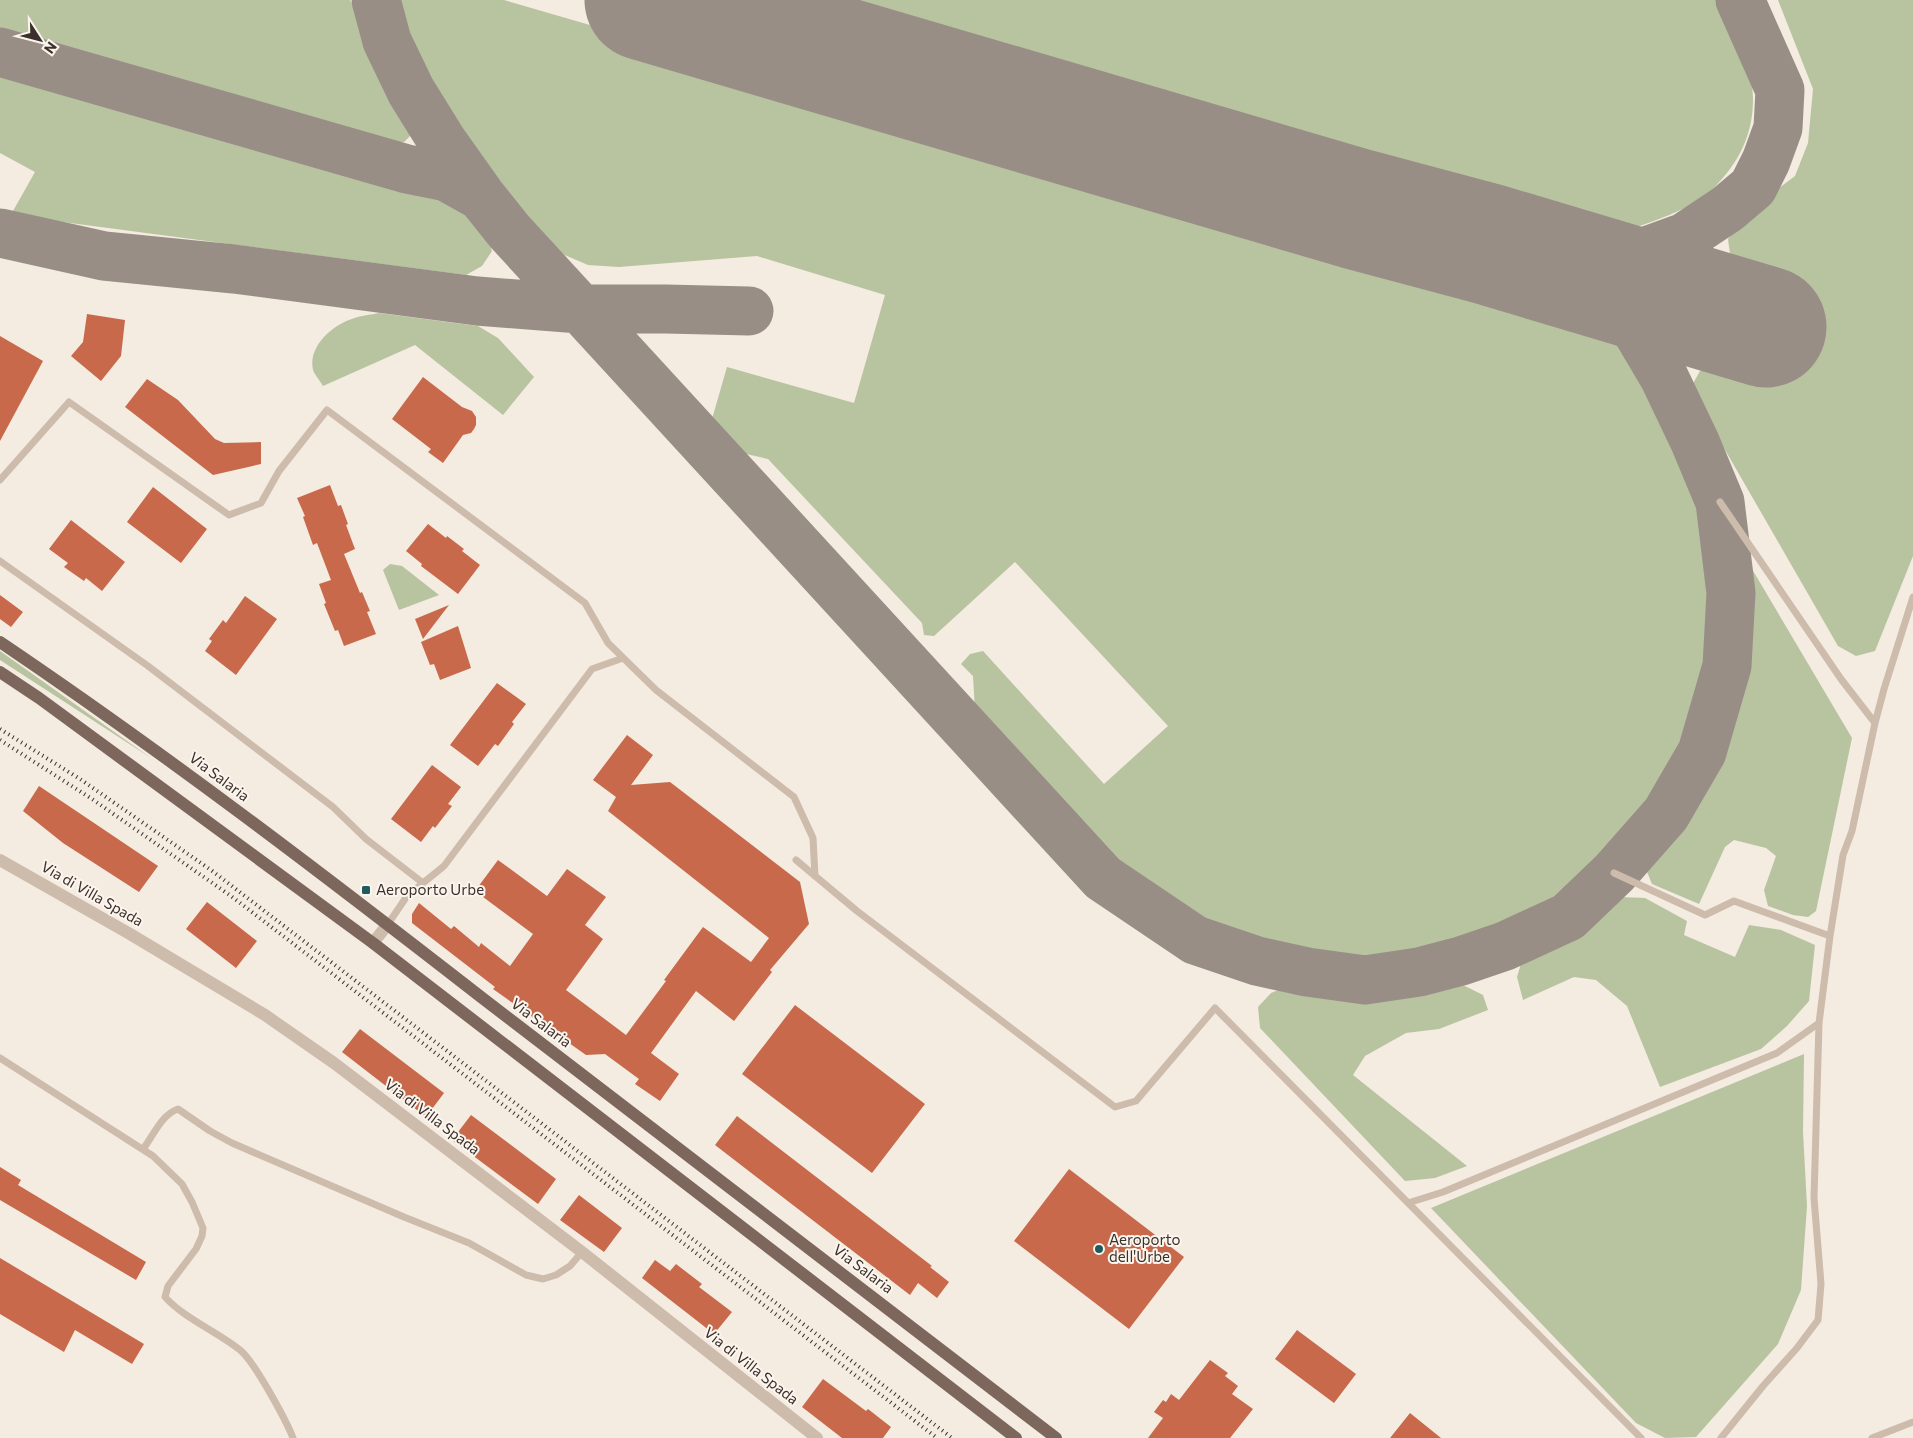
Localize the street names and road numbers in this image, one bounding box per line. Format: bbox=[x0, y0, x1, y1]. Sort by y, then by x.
street label: Via Salaria bbox=[186, 748, 253, 805]
street label: Via di Villa Spada bbox=[38, 857, 147, 930]
street label: Via Salaria bbox=[508, 994, 575, 1051]
street label: Via di Villa Spada bbox=[381, 1074, 484, 1158]
street label: Via Salaria bbox=[830, 1240, 897, 1297]
street label: Via di Villa Spada bbox=[701, 1323, 802, 1408]

